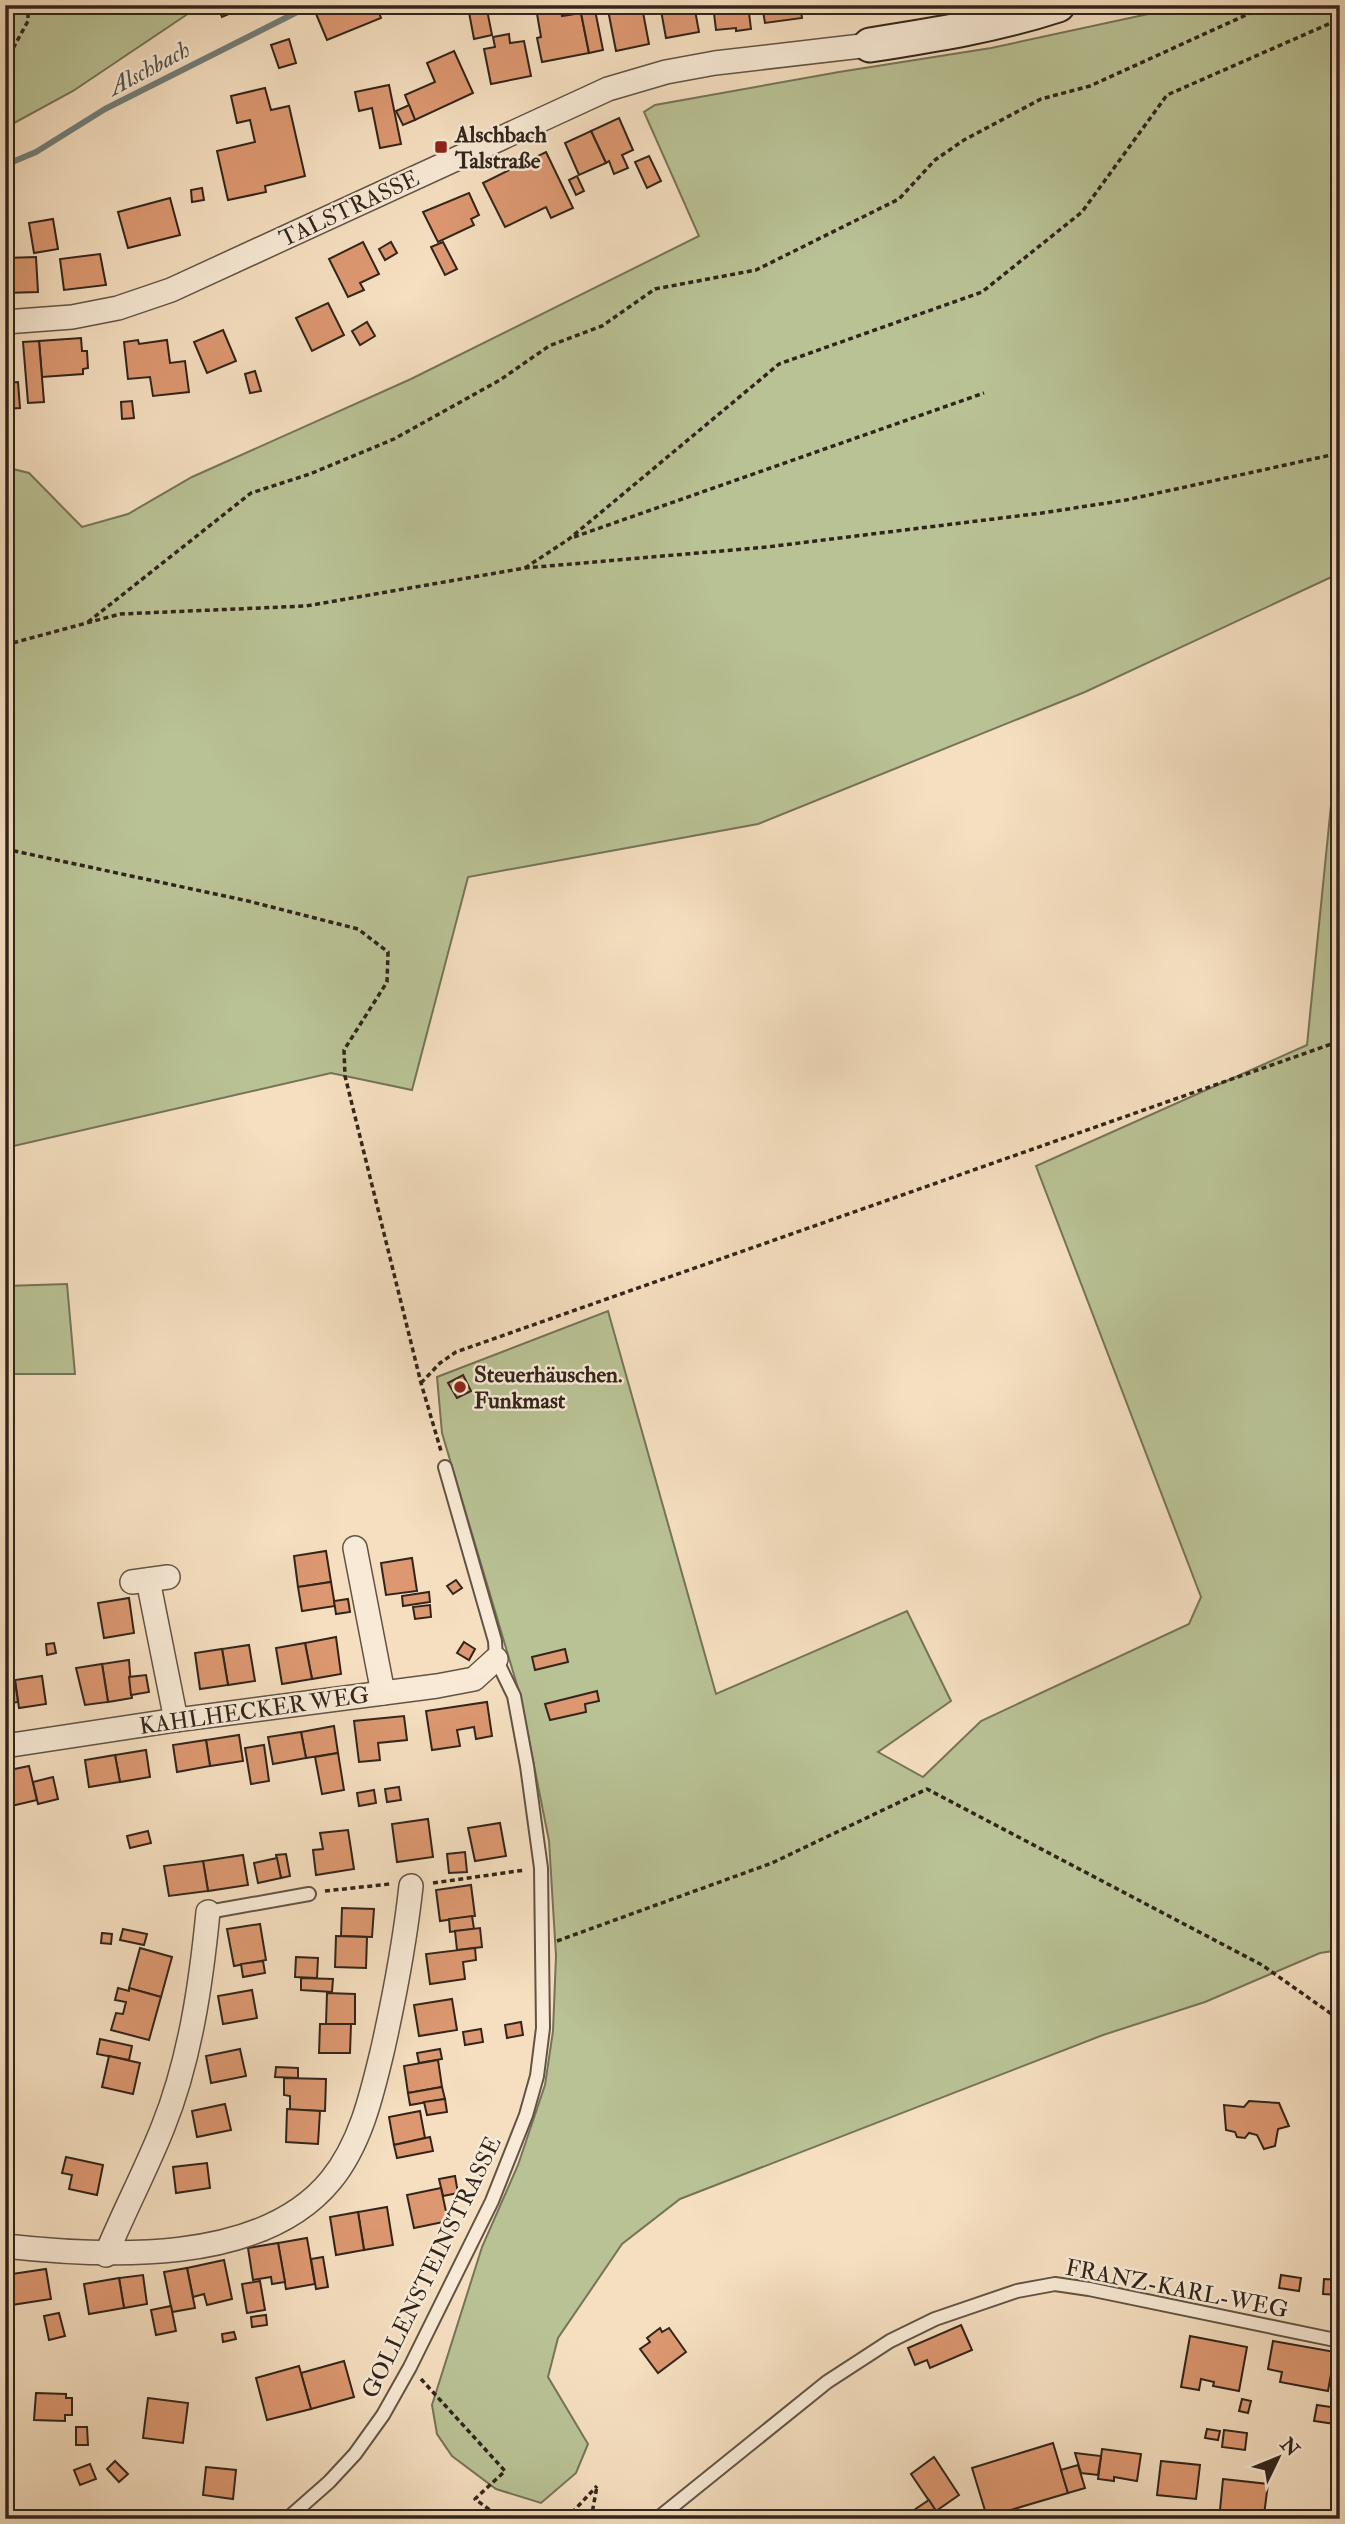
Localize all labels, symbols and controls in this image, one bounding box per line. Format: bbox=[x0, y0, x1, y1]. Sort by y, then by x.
water label: Alschbach bbox=[100, 34, 196, 104]
place label: Alschbach Talstraße bbox=[454, 120, 547, 175]
marker: Alschbach Talstraße bbox=[433, 139, 449, 155]
street label: TALSTRASSE bbox=[275, 163, 424, 253]
place label: Steuerhäuschen. Funkmast bbox=[474, 1360, 622, 1415]
marker: Steuerhäuschen. Funkmast bbox=[452, 1379, 468, 1395]
street label: KAHLHECKER WEG bbox=[137, 1680, 371, 1741]
street label: GOLLENSTEINSTRASSE bbox=[355, 2132, 508, 2403]
street label: FRANZ-KARL-WEG bbox=[1063, 2253, 1291, 2324]
north arrow bbox=[1244, 2422, 1314, 2492]
text: N bbox=[1274, 2432, 1305, 2462]

